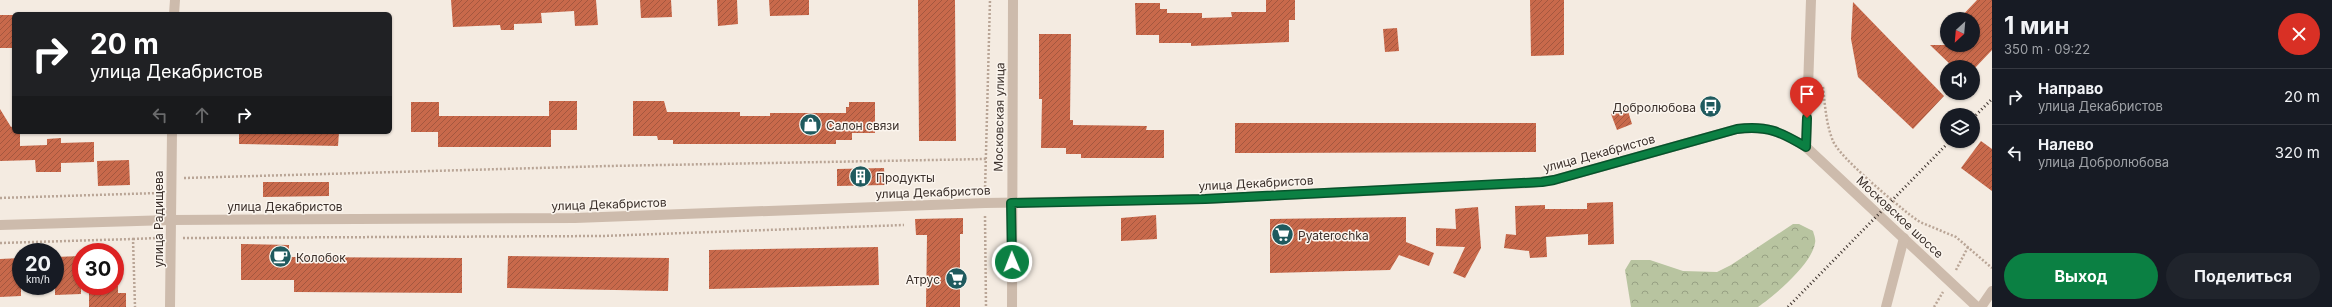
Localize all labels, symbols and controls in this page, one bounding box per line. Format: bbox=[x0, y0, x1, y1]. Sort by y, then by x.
text: 1 мин bbox=[2004, 11, 2069, 40]
north arrow bbox=[1940, 12, 1980, 52]
map controls bbox=[1940, 12, 1980, 148]
button: close bbox=[2278, 13, 2320, 55]
text: 20 m bbox=[90, 27, 159, 61]
icon: right bbox=[24, 28, 76, 80]
text: 350 m · 09:22 bbox=[2004, 41, 2090, 57]
button: sound bbox=[1940, 60, 1980, 100]
text: улица Декабристов bbox=[90, 61, 263, 82]
street label: Московская улица bbox=[991, 62, 1007, 172]
pin bbox=[1790, 77, 1824, 118]
text: Направо bbox=[2038, 79, 2103, 98]
icon: arrive bbox=[1796, 83, 1818, 105]
icon: right bbox=[2004, 86, 2026, 108]
text: 20 m bbox=[2284, 87, 2320, 106]
bus stop icon: Добролюбова bbox=[1698, 94, 1724, 120]
text: улица Декабристов bbox=[2038, 98, 2163, 114]
place label: Добролюбова bbox=[1612, 100, 1696, 115]
icon: left bbox=[149, 104, 171, 126]
icon: ahead bbox=[191, 104, 213, 126]
icon: right bbox=[233, 104, 255, 126]
button: layers bbox=[1940, 108, 1980, 148]
shop icon: Салон связи bbox=[797, 112, 823, 138]
place label: Салон связи bbox=[826, 118, 899, 133]
street label: улица Декабристов bbox=[1541, 131, 1657, 175]
text: Налево bbox=[2038, 135, 2094, 154]
icon: left bbox=[2004, 142, 2026, 164]
text: 320 m bbox=[2275, 143, 2320, 162]
text: улица Добролюбова bbox=[2038, 154, 2169, 170]
building icon: Продукты bbox=[848, 164, 874, 190]
place label: Продукты bbox=[876, 170, 935, 185]
street label: улица Радищева bbox=[151, 171, 166, 267]
street label: улица Декабристов bbox=[1198, 172, 1314, 194]
street label: Московское шоссе bbox=[1853, 173, 1947, 261]
street label: улица Декабристов bbox=[875, 182, 991, 202]
street label: улица Декабристов bbox=[551, 194, 667, 214]
street label: улица Декабристов bbox=[227, 199, 343, 214]
supermarket icon: Pyaterochka bbox=[1270, 222, 1296, 248]
place label: Pyaterochka bbox=[1298, 228, 1369, 243]
position arrow bbox=[991, 241, 1033, 283]
speed limit sign: 30 bbox=[72, 243, 124, 295]
cafe icon: Колобок bbox=[268, 244, 294, 270]
place label: Колобок bbox=[296, 250, 346, 265]
text: 20 bbox=[25, 252, 51, 276]
button: Выход bbox=[2004, 253, 2158, 299]
button: Поделиться bbox=[2166, 253, 2320, 299]
supermarket icon: Атрус bbox=[943, 266, 969, 292]
place label: Атрус bbox=[906, 272, 940, 287]
text: km/h bbox=[26, 273, 50, 285]

